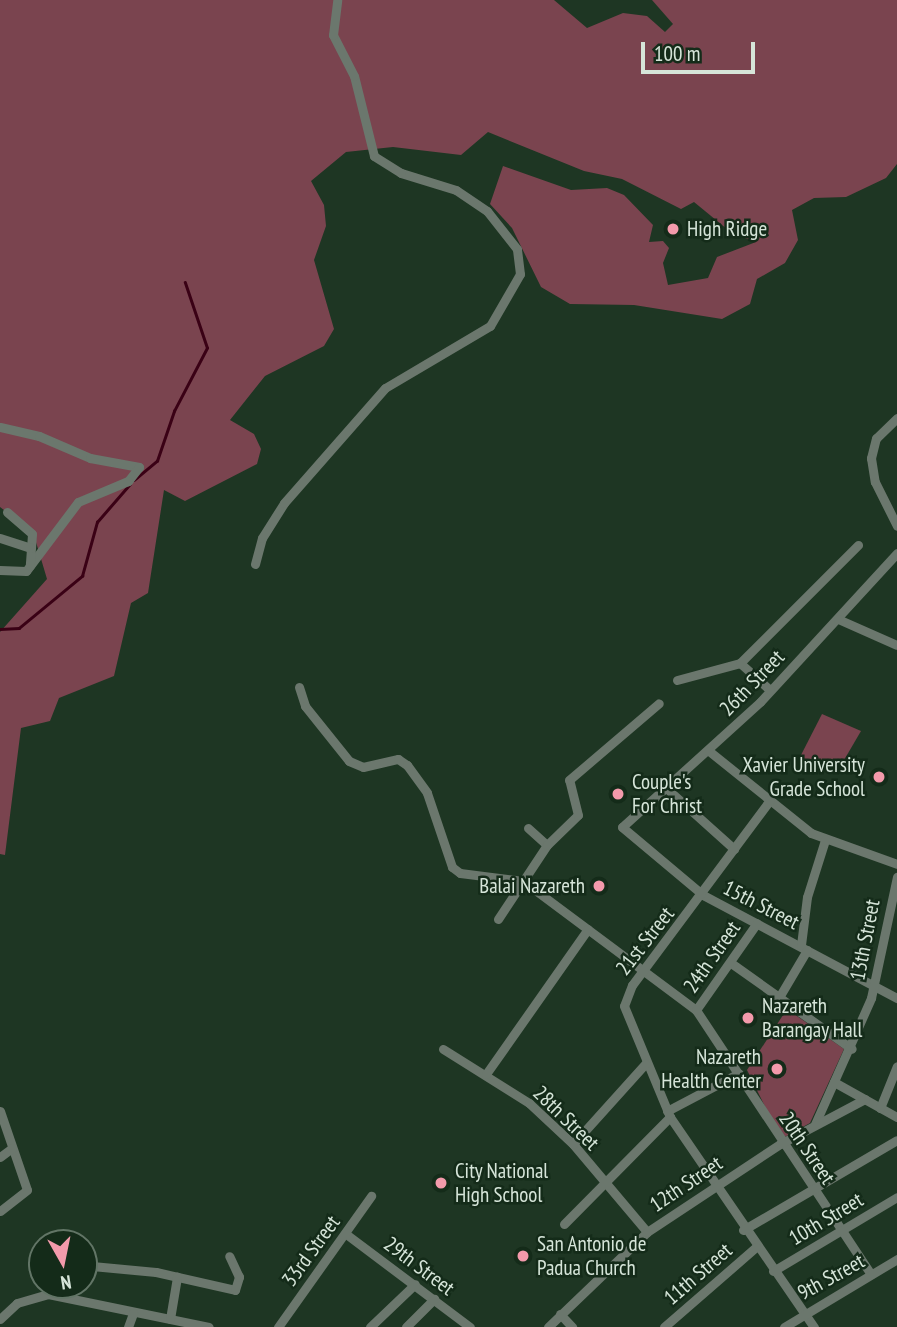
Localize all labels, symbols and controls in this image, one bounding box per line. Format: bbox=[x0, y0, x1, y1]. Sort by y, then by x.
scale bar bbox=[645, 28, 759, 72]
text: 100 m bbox=[654, 40, 700, 67]
place label: High Ridge bbox=[687, 216, 767, 242]
marker: High Ridge bbox=[665, 221, 681, 237]
street label: 26th Street bbox=[715, 645, 789, 721]
place label: Xavier University Grade School bbox=[742, 752, 865, 802]
place label: Couple's For Christ bbox=[632, 769, 702, 819]
marker: Xavier University Grade School bbox=[871, 769, 887, 785]
marker: Couple's For Christ bbox=[610, 786, 626, 802]
place label: Balai Nazareth bbox=[479, 873, 585, 899]
street label: 15th Street bbox=[719, 875, 803, 935]
marker: Balai Nazareth bbox=[591, 878, 607, 894]
street label: 13th Street bbox=[845, 897, 885, 983]
street label: 21st Street bbox=[611, 902, 679, 980]
street label: 24th Street bbox=[678, 916, 746, 998]
place label: Nazareth Barangay Hall bbox=[762, 993, 863, 1043]
marker: Nazareth Barangay Hall bbox=[740, 1010, 756, 1026]
place label: Nazareth Health Center bbox=[661, 1044, 761, 1094]
marker: Nazareth Health Center bbox=[767, 1059, 787, 1079]
street label: 28th Street bbox=[528, 1081, 604, 1155]
street label: 20th Street bbox=[774, 1107, 840, 1189]
street label: 12th Street bbox=[645, 1151, 727, 1217]
place label: City National High School bbox=[455, 1158, 549, 1208]
marker: City National High School bbox=[433, 1175, 449, 1191]
street label: 10th Street bbox=[784, 1187, 868, 1251]
street label: 33rd Street bbox=[277, 1211, 345, 1291]
north arrow bbox=[28, 1229, 98, 1299]
street label: 29th Street bbox=[379, 1231, 459, 1301]
place label: San Antonio de Padua Church bbox=[537, 1231, 647, 1281]
street label: 11th Street bbox=[659, 1238, 737, 1310]
marker: San Antonio de Padua Church bbox=[515, 1248, 531, 1264]
street label: 9th Street bbox=[793, 1248, 869, 1306]
text: N bbox=[59, 1270, 73, 1295]

